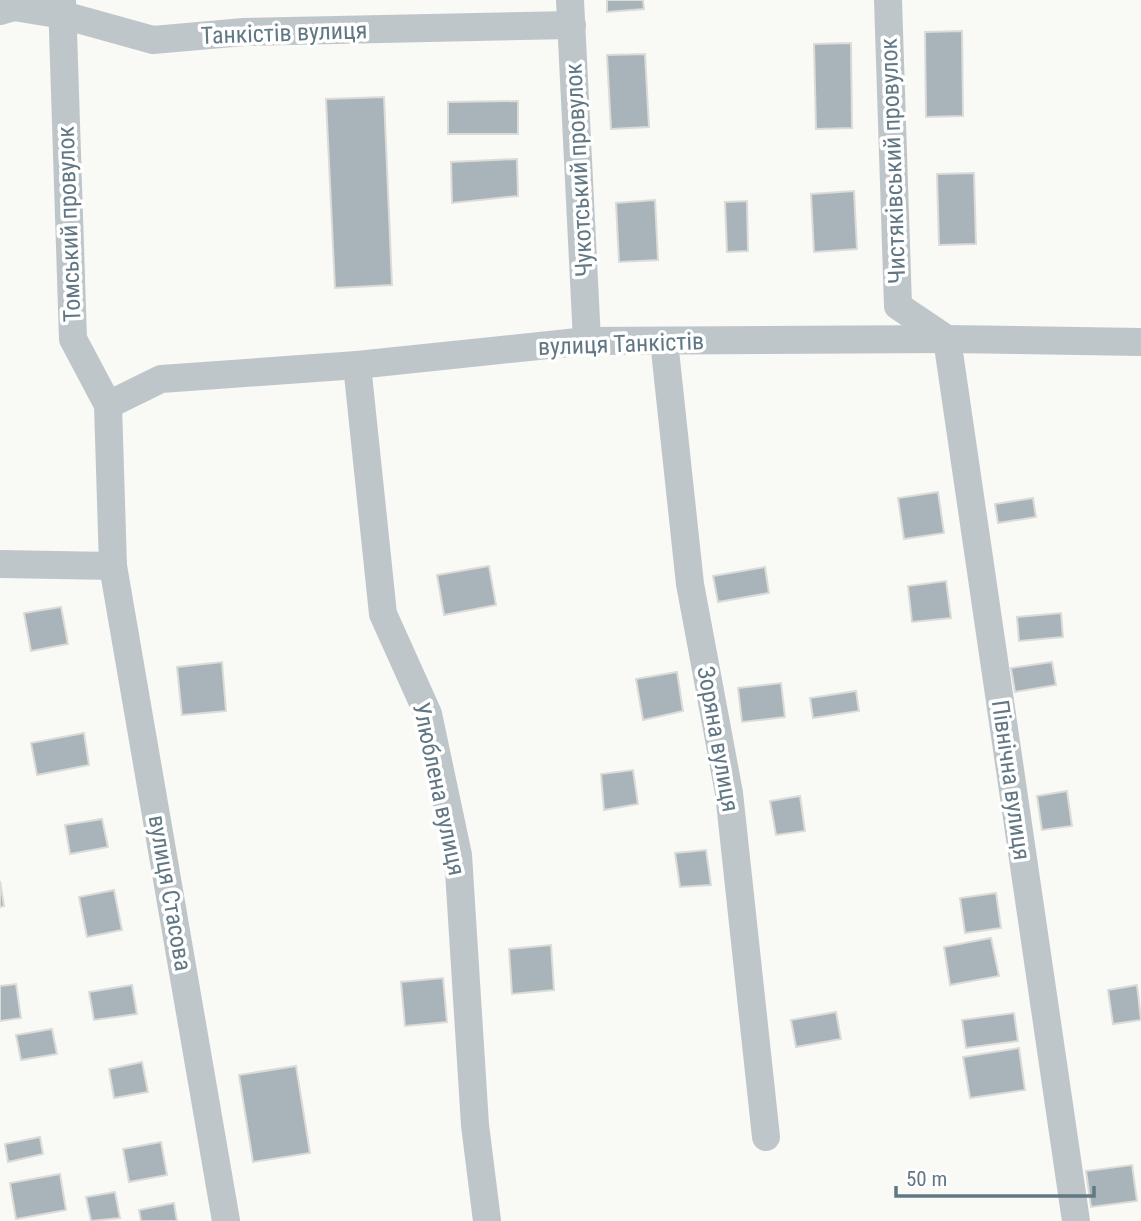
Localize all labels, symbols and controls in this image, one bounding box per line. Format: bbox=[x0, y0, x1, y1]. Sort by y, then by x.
street label: Танкістів вулиця bbox=[200, 16, 368, 50]
street label: Чистяківський провулок bbox=[875, 37, 911, 284]
street label: Чукотський провулок bbox=[559, 62, 599, 278]
street label: Томський провулок bbox=[52, 125, 86, 323]
street label: вулиця Танкістів bbox=[538, 327, 704, 361]
street label: Зоряна вулиця bbox=[691, 664, 745, 814]
street label: Північна вулиця bbox=[986, 698, 1036, 862]
street label: Улюблена вулиця bbox=[407, 700, 471, 878]
street label: вулиця Стасова bbox=[143, 813, 197, 973]
scale bar bbox=[896, 1154, 1094, 1198]
text: 50 m bbox=[906, 1167, 947, 1191]

